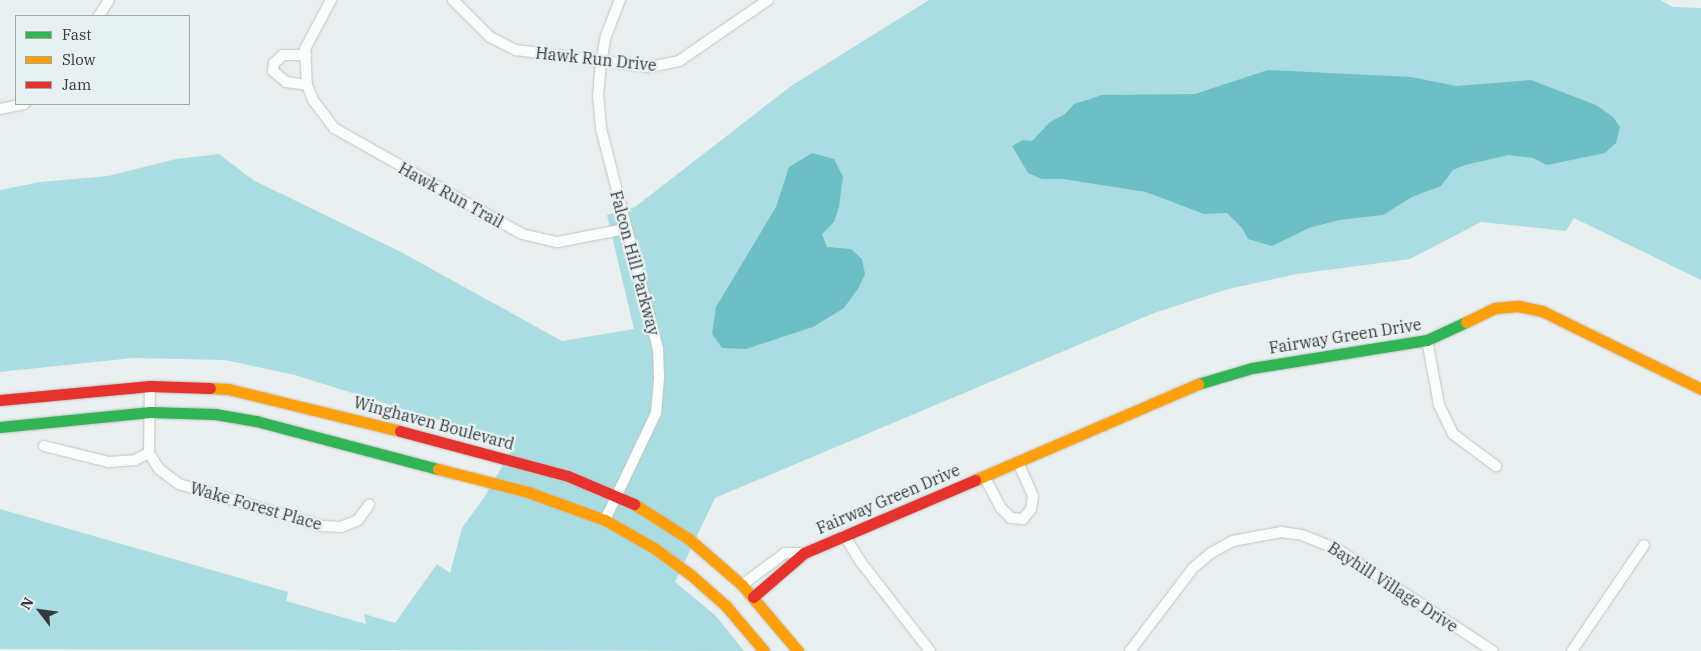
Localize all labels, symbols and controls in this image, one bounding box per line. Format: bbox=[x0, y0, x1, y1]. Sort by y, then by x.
legend bbox=[15, 15, 190, 105]
text: Fast bbox=[62, 25, 92, 44]
street label: Hawk Run Drive bbox=[535, 43, 657, 75]
text: Slow bbox=[62, 50, 95, 69]
text: Jam bbox=[62, 75, 91, 94]
street label: Hawk Run Trail bbox=[395, 158, 507, 232]
street label: Falcon Hill Parkway bbox=[606, 188, 664, 338]
street label: Fairway Green Drive bbox=[1267, 314, 1423, 358]
street label: Winghaven Boulevard bbox=[352, 392, 516, 454]
street label: Fairway Green Drive bbox=[813, 460, 963, 538]
street label: Wake Forest Place bbox=[188, 478, 324, 534]
street label: Bayhill Village Drive bbox=[1324, 538, 1462, 636]
north arrow bbox=[15, 586, 65, 636]
text: N bbox=[16, 594, 38, 613]

